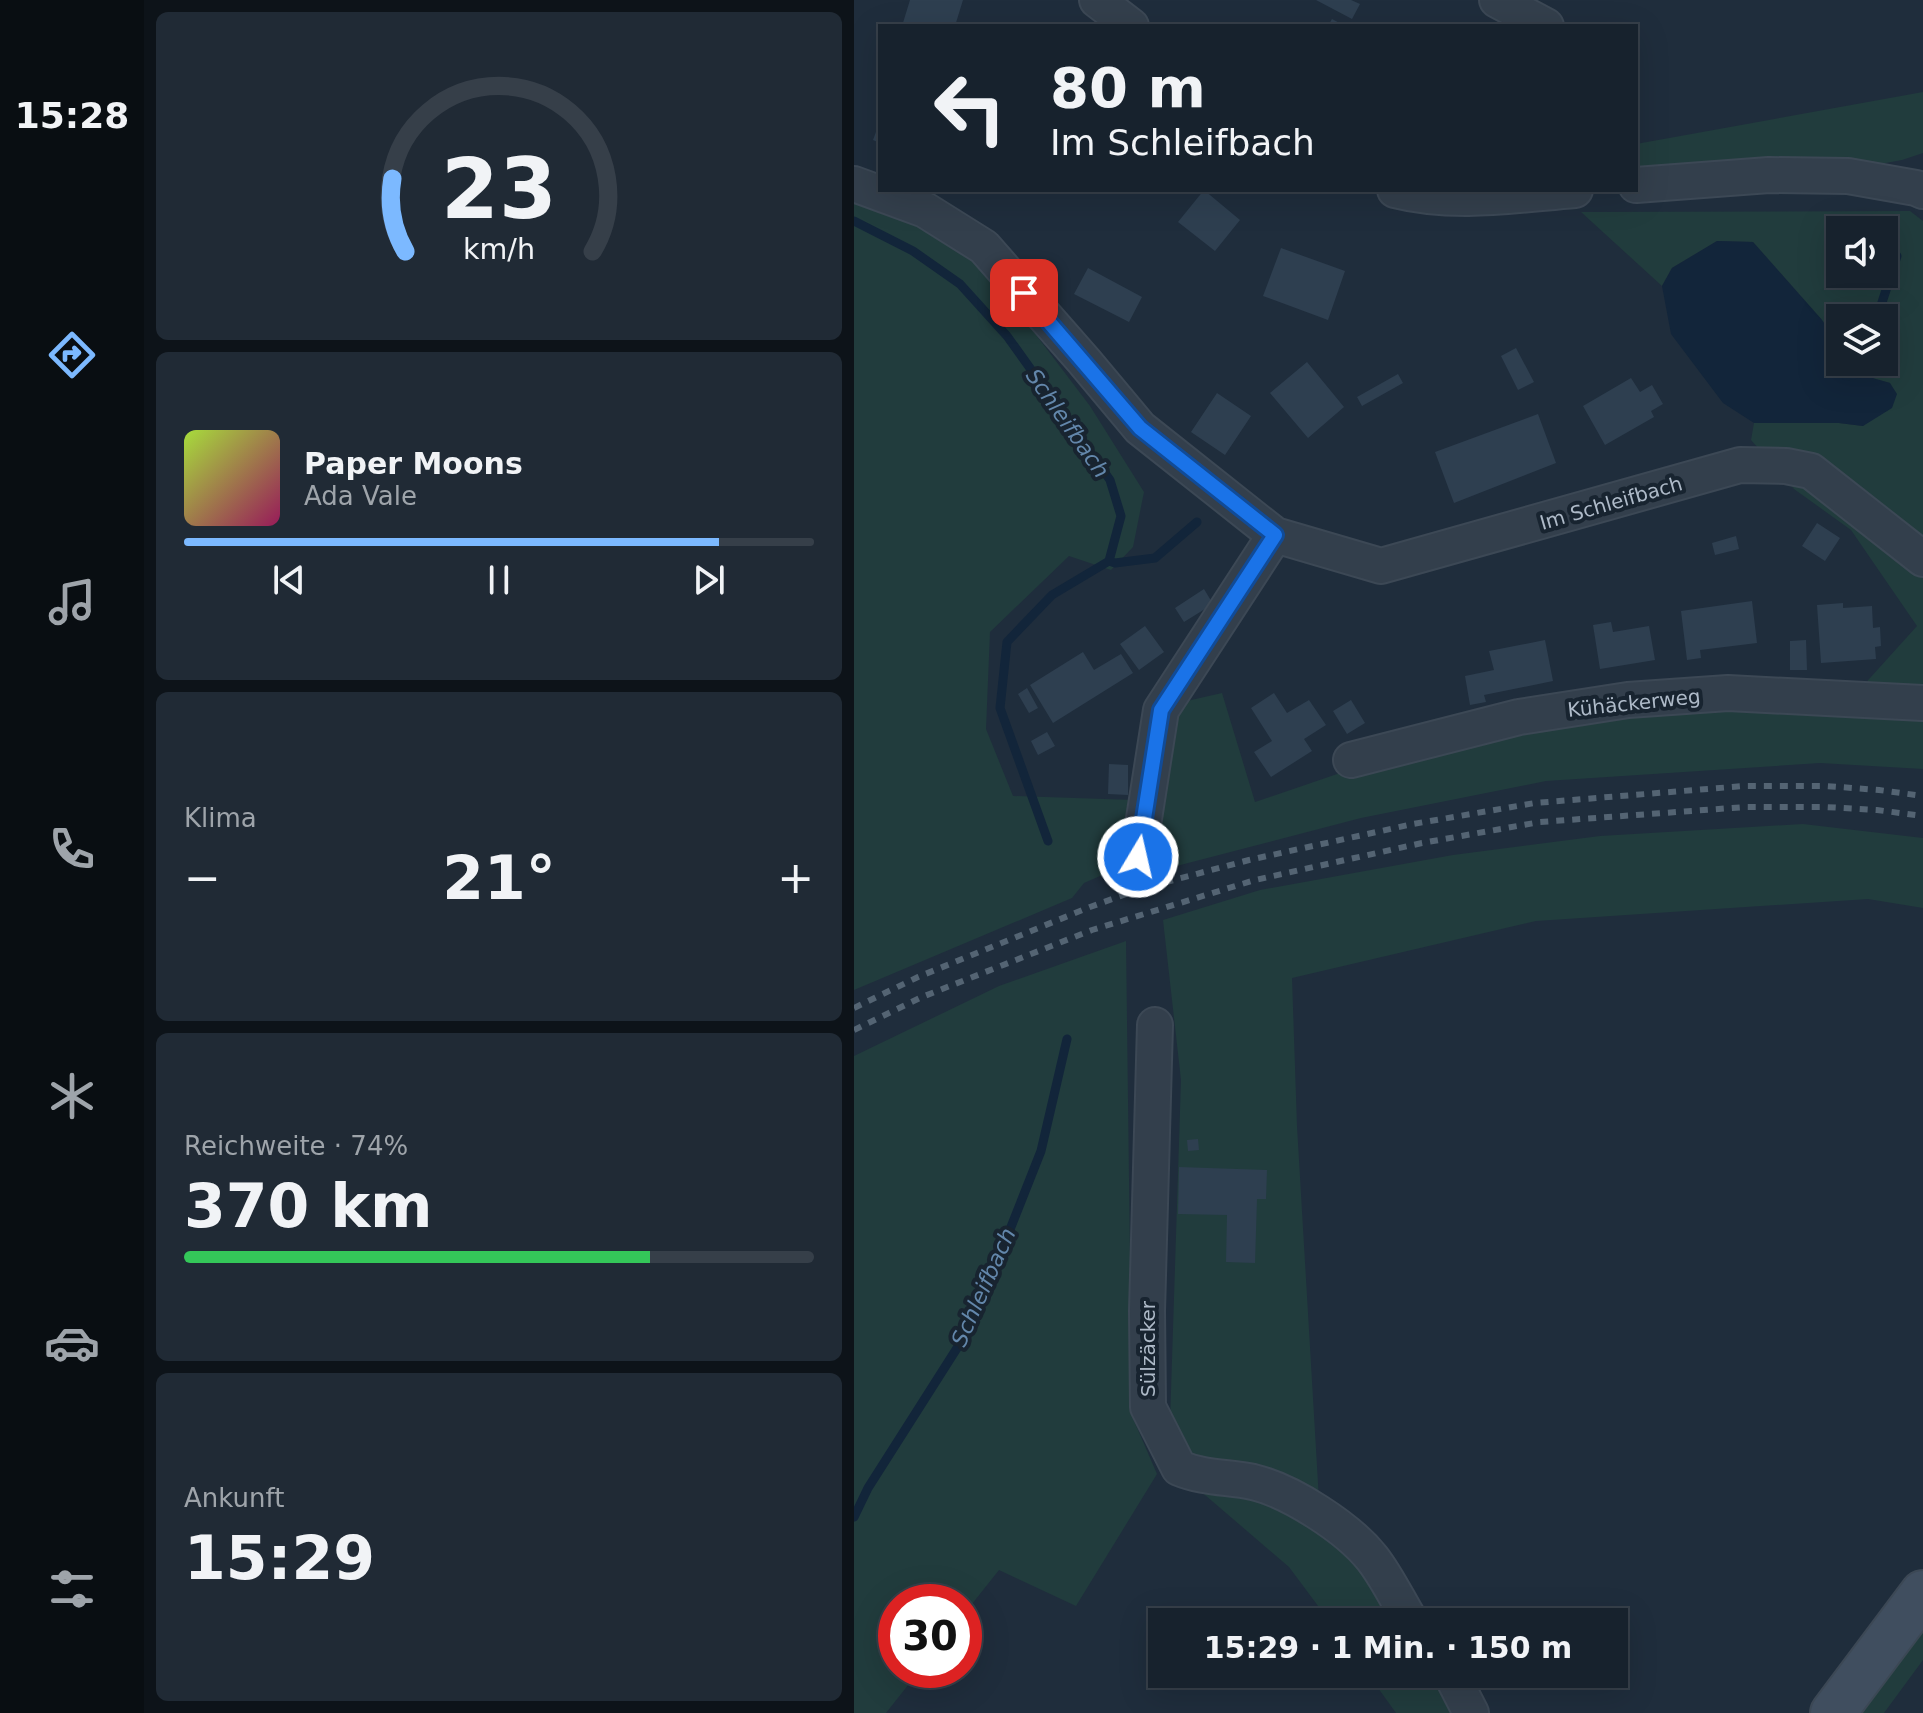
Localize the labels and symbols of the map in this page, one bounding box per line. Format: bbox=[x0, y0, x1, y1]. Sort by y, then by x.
pin bbox=[990, 259, 1058, 327]
water label: Schleifbach bbox=[1021, 364, 1114, 482]
street label: Im Schleifbach bbox=[1537, 471, 1685, 535]
street label: Kühäckerweg bbox=[1566, 684, 1702, 722]
position arrow bbox=[1096, 815, 1180, 899]
water label: Schleifbach bbox=[946, 1224, 1021, 1350]
street label: Sülzäcker bbox=[1136, 1300, 1160, 1397]
speed limit sign: 30 bbox=[878, 1584, 982, 1688]

